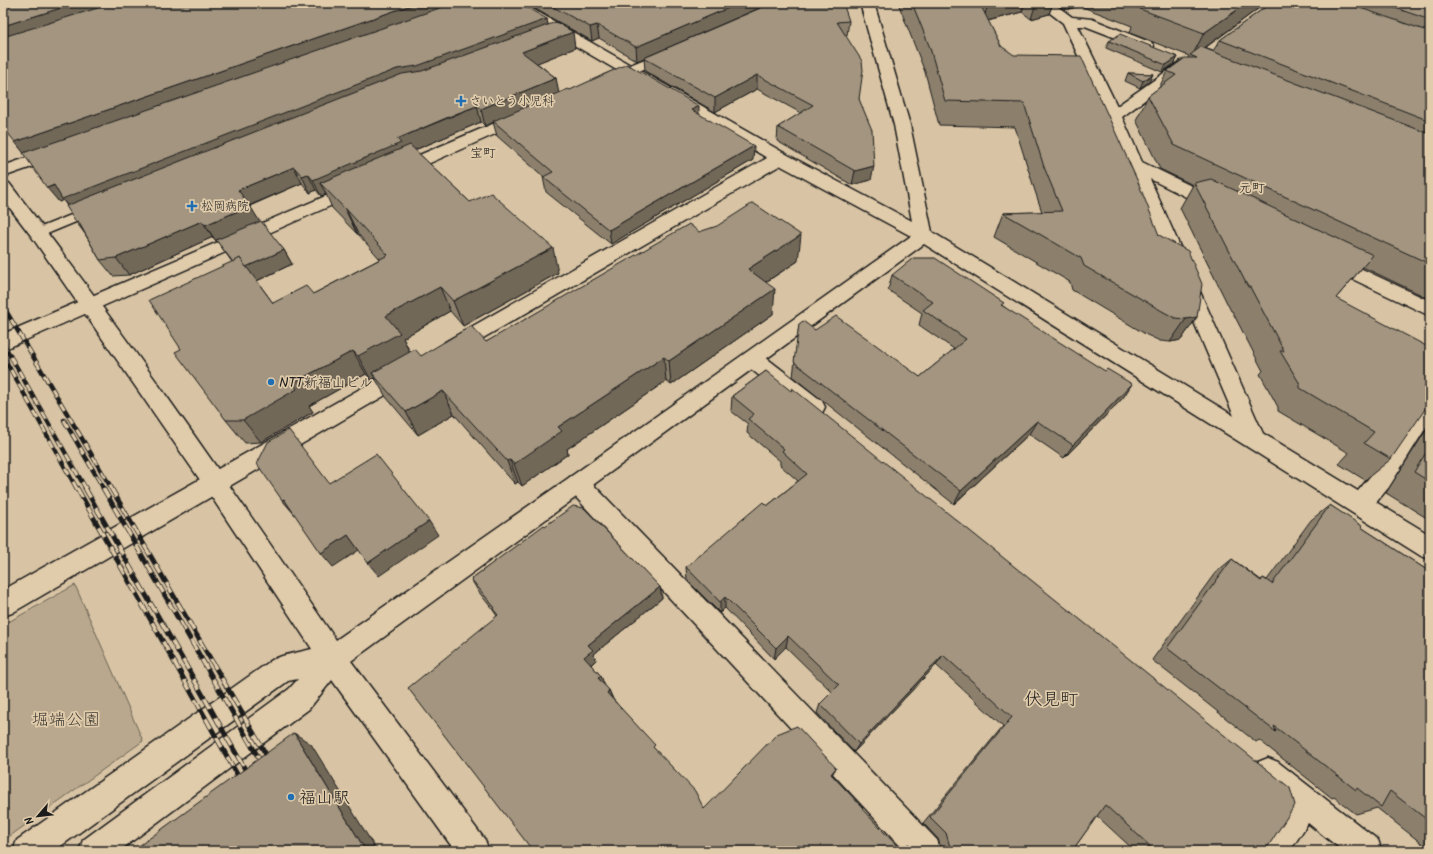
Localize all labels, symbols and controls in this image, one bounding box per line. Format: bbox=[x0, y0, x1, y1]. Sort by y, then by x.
place label: さいとう小児科 bbox=[470, 92, 554, 111]
marker: さいとう小児科 bbox=[455, 95, 467, 107]
district label: 宝町 bbox=[470, 143, 496, 164]
district label: 元町 bbox=[1239, 178, 1265, 199]
place label: 松岡病院 bbox=[201, 197, 249, 216]
marker: 松岡病院 bbox=[186, 200, 198, 212]
place label: NTT新福山ビル bbox=[279, 372, 373, 394]
marker: NTT新福山ビル bbox=[266, 377, 276, 387]
district label: 伏見町 bbox=[1024, 686, 1078, 715]
park label: 堀端公園 bbox=[32, 707, 100, 734]
place label: 福山駅 bbox=[299, 785, 350, 812]
marker: 福山駅 bbox=[286, 792, 296, 802]
north arrow bbox=[18, 796, 58, 836]
text: N bbox=[20, 813, 40, 828]

